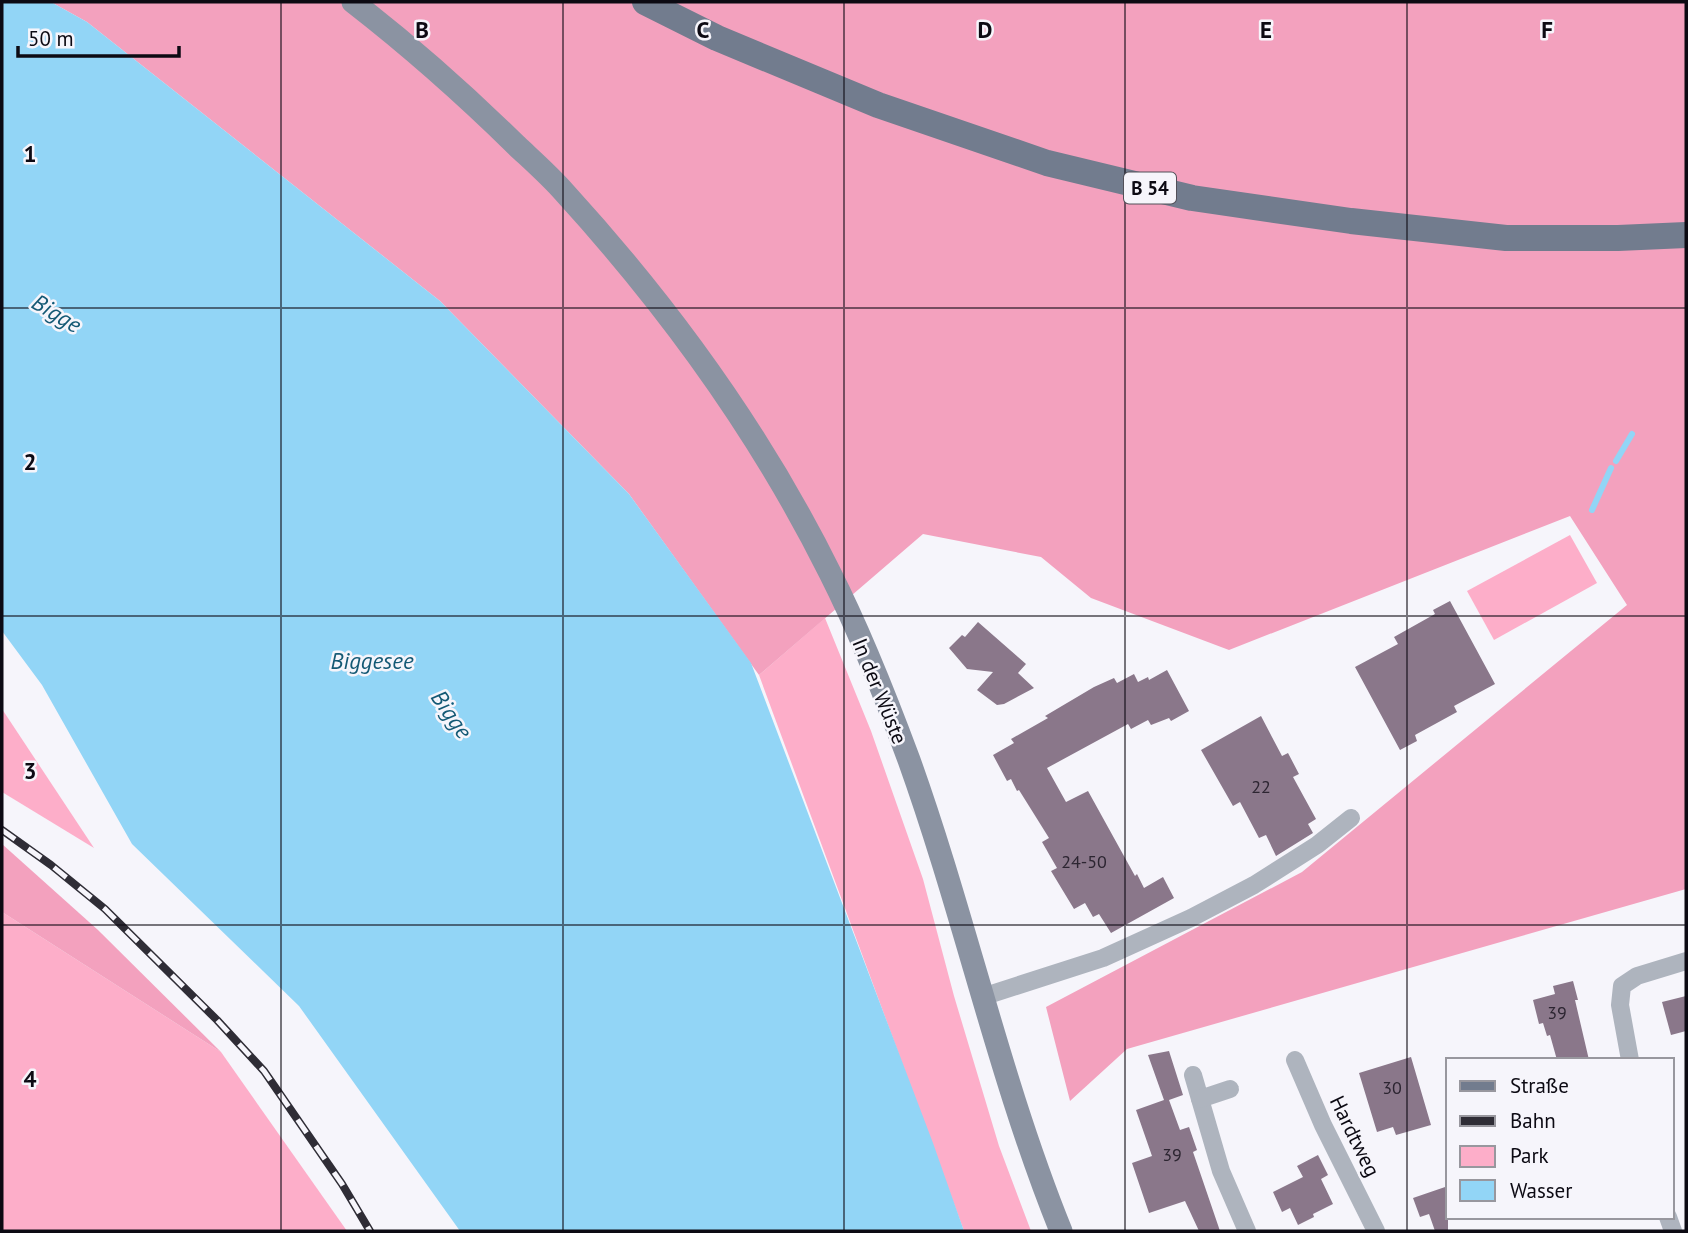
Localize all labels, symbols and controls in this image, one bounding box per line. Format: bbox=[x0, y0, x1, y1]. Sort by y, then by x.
scale bar bbox=[18, 14, 178, 58]
text: B bbox=[415, 15, 429, 44]
text: C bbox=[697, 15, 710, 44]
text: D bbox=[978, 15, 992, 44]
text: E bbox=[1260, 15, 1272, 44]
text: F bbox=[1541, 15, 1553, 44]
text: 50 m bbox=[28, 25, 74, 52]
text: 1 bbox=[23, 139, 37, 168]
road number: B 54 bbox=[1124, 172, 1176, 204]
water label: Bigge bbox=[27, 287, 87, 339]
text: 2 bbox=[23, 447, 37, 476]
street label: In der Wüste bbox=[847, 634, 913, 748]
water label: Biggesee bbox=[330, 646, 414, 675]
water label: Bigge bbox=[425, 684, 479, 744]
text: 3 bbox=[23, 756, 37, 785]
house number: 22 bbox=[1251, 775, 1271, 798]
house number: 24-50 bbox=[1061, 850, 1107, 873]
house number: 39 bbox=[1547, 1001, 1567, 1024]
legend bbox=[1446, 1058, 1674, 1219]
text: 4 bbox=[23, 1064, 37, 1093]
text: Straße bbox=[1510, 1072, 1569, 1099]
house number: 30 bbox=[1382, 1076, 1402, 1099]
street label: Hardtweg bbox=[1324, 1091, 1386, 1181]
text: Bahn bbox=[1510, 1107, 1556, 1134]
text: Park bbox=[1510, 1142, 1549, 1169]
house number: 39 bbox=[1162, 1143, 1182, 1166]
text: Wasser bbox=[1510, 1177, 1572, 1204]

